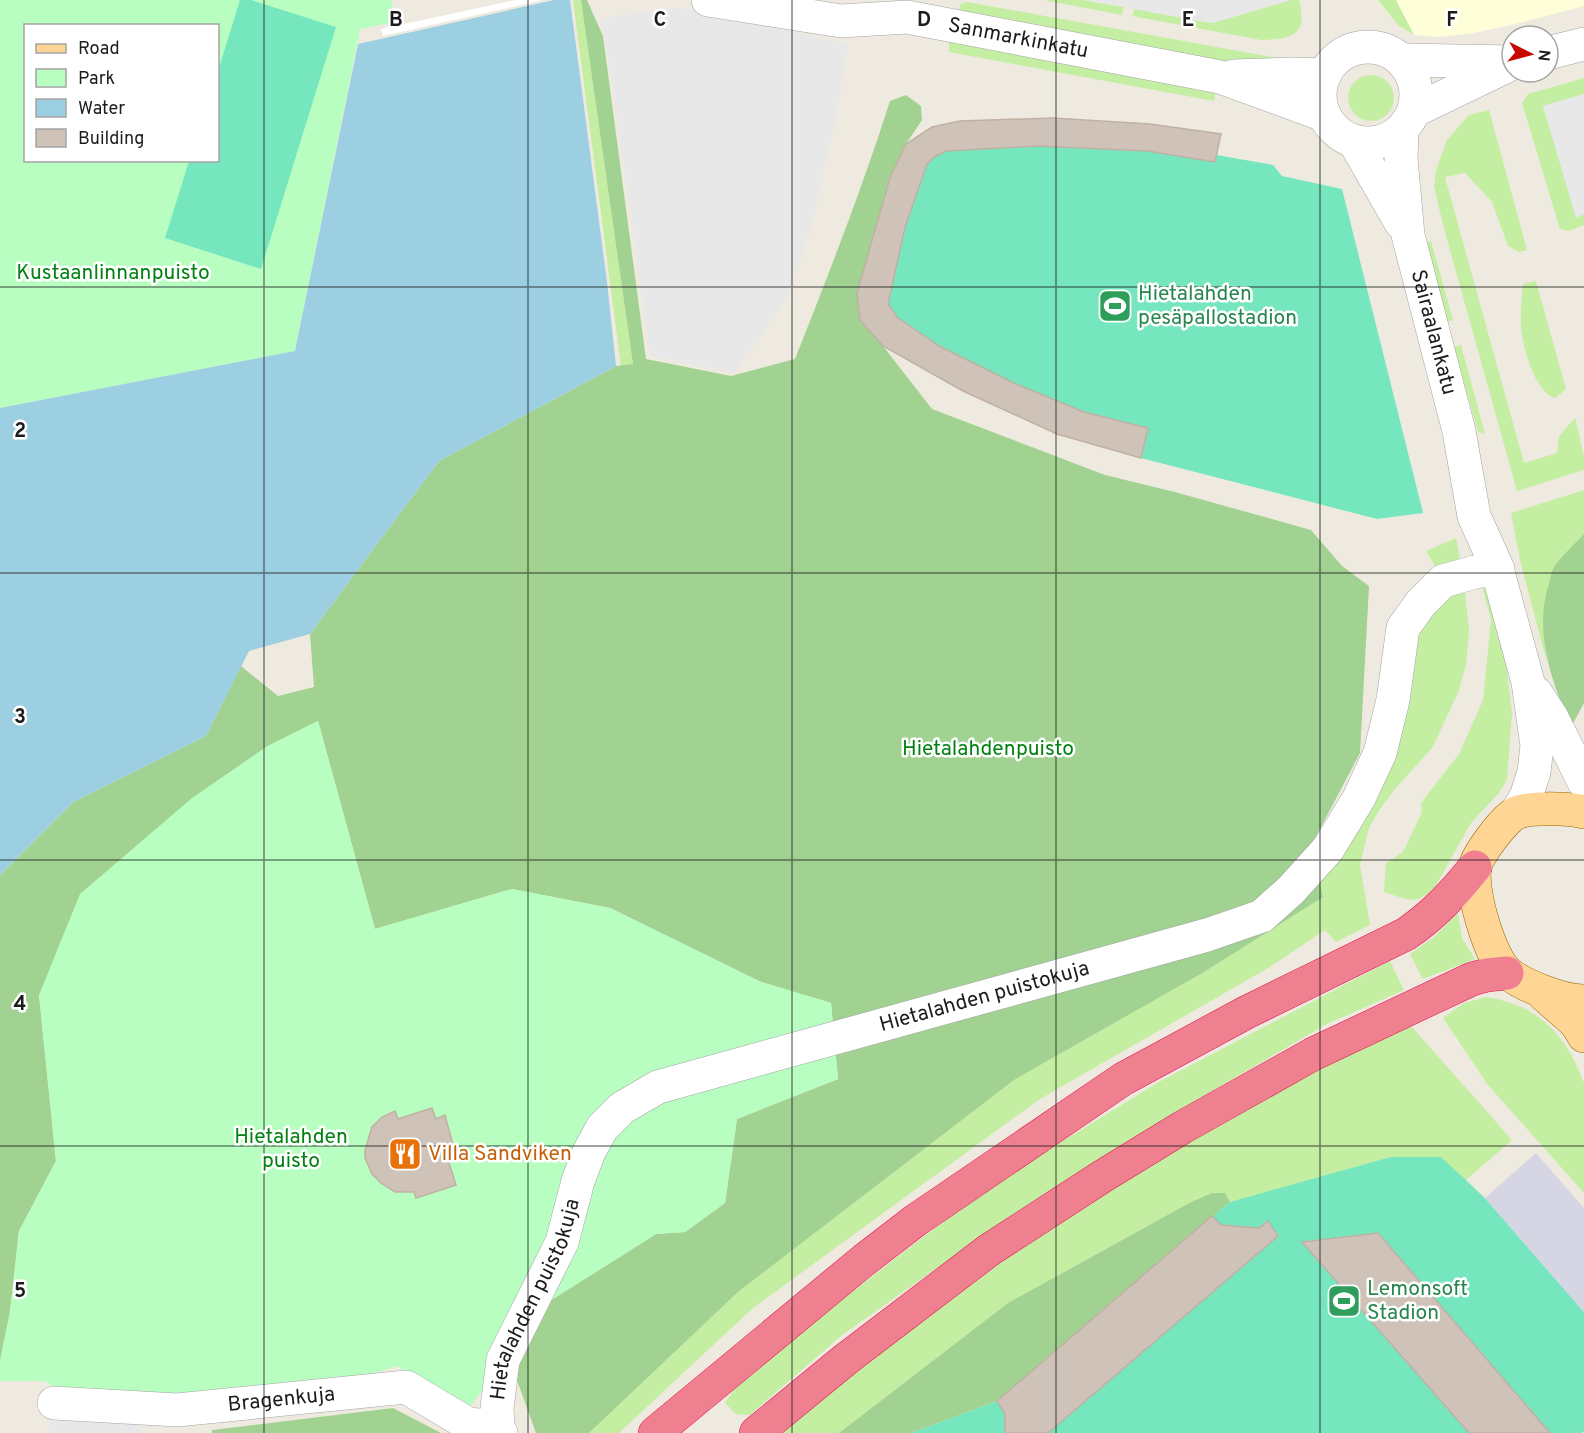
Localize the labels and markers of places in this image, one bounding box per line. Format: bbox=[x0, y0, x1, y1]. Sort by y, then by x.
place label: Hietalahden pesäpallostadion bbox=[1138, 281, 1297, 332]
sports icon: Hietalahden pesäpallostadion bbox=[1097, 288, 1133, 324]
restaurant icon: Villa Sandviken bbox=[387, 1136, 423, 1172]
place label: Villa Sandviken bbox=[428, 1141, 572, 1168]
place label: Lemonsoft Stadion bbox=[1367, 1276, 1468, 1327]
sports icon: Lemonsoft Stadion bbox=[1326, 1283, 1362, 1319]

